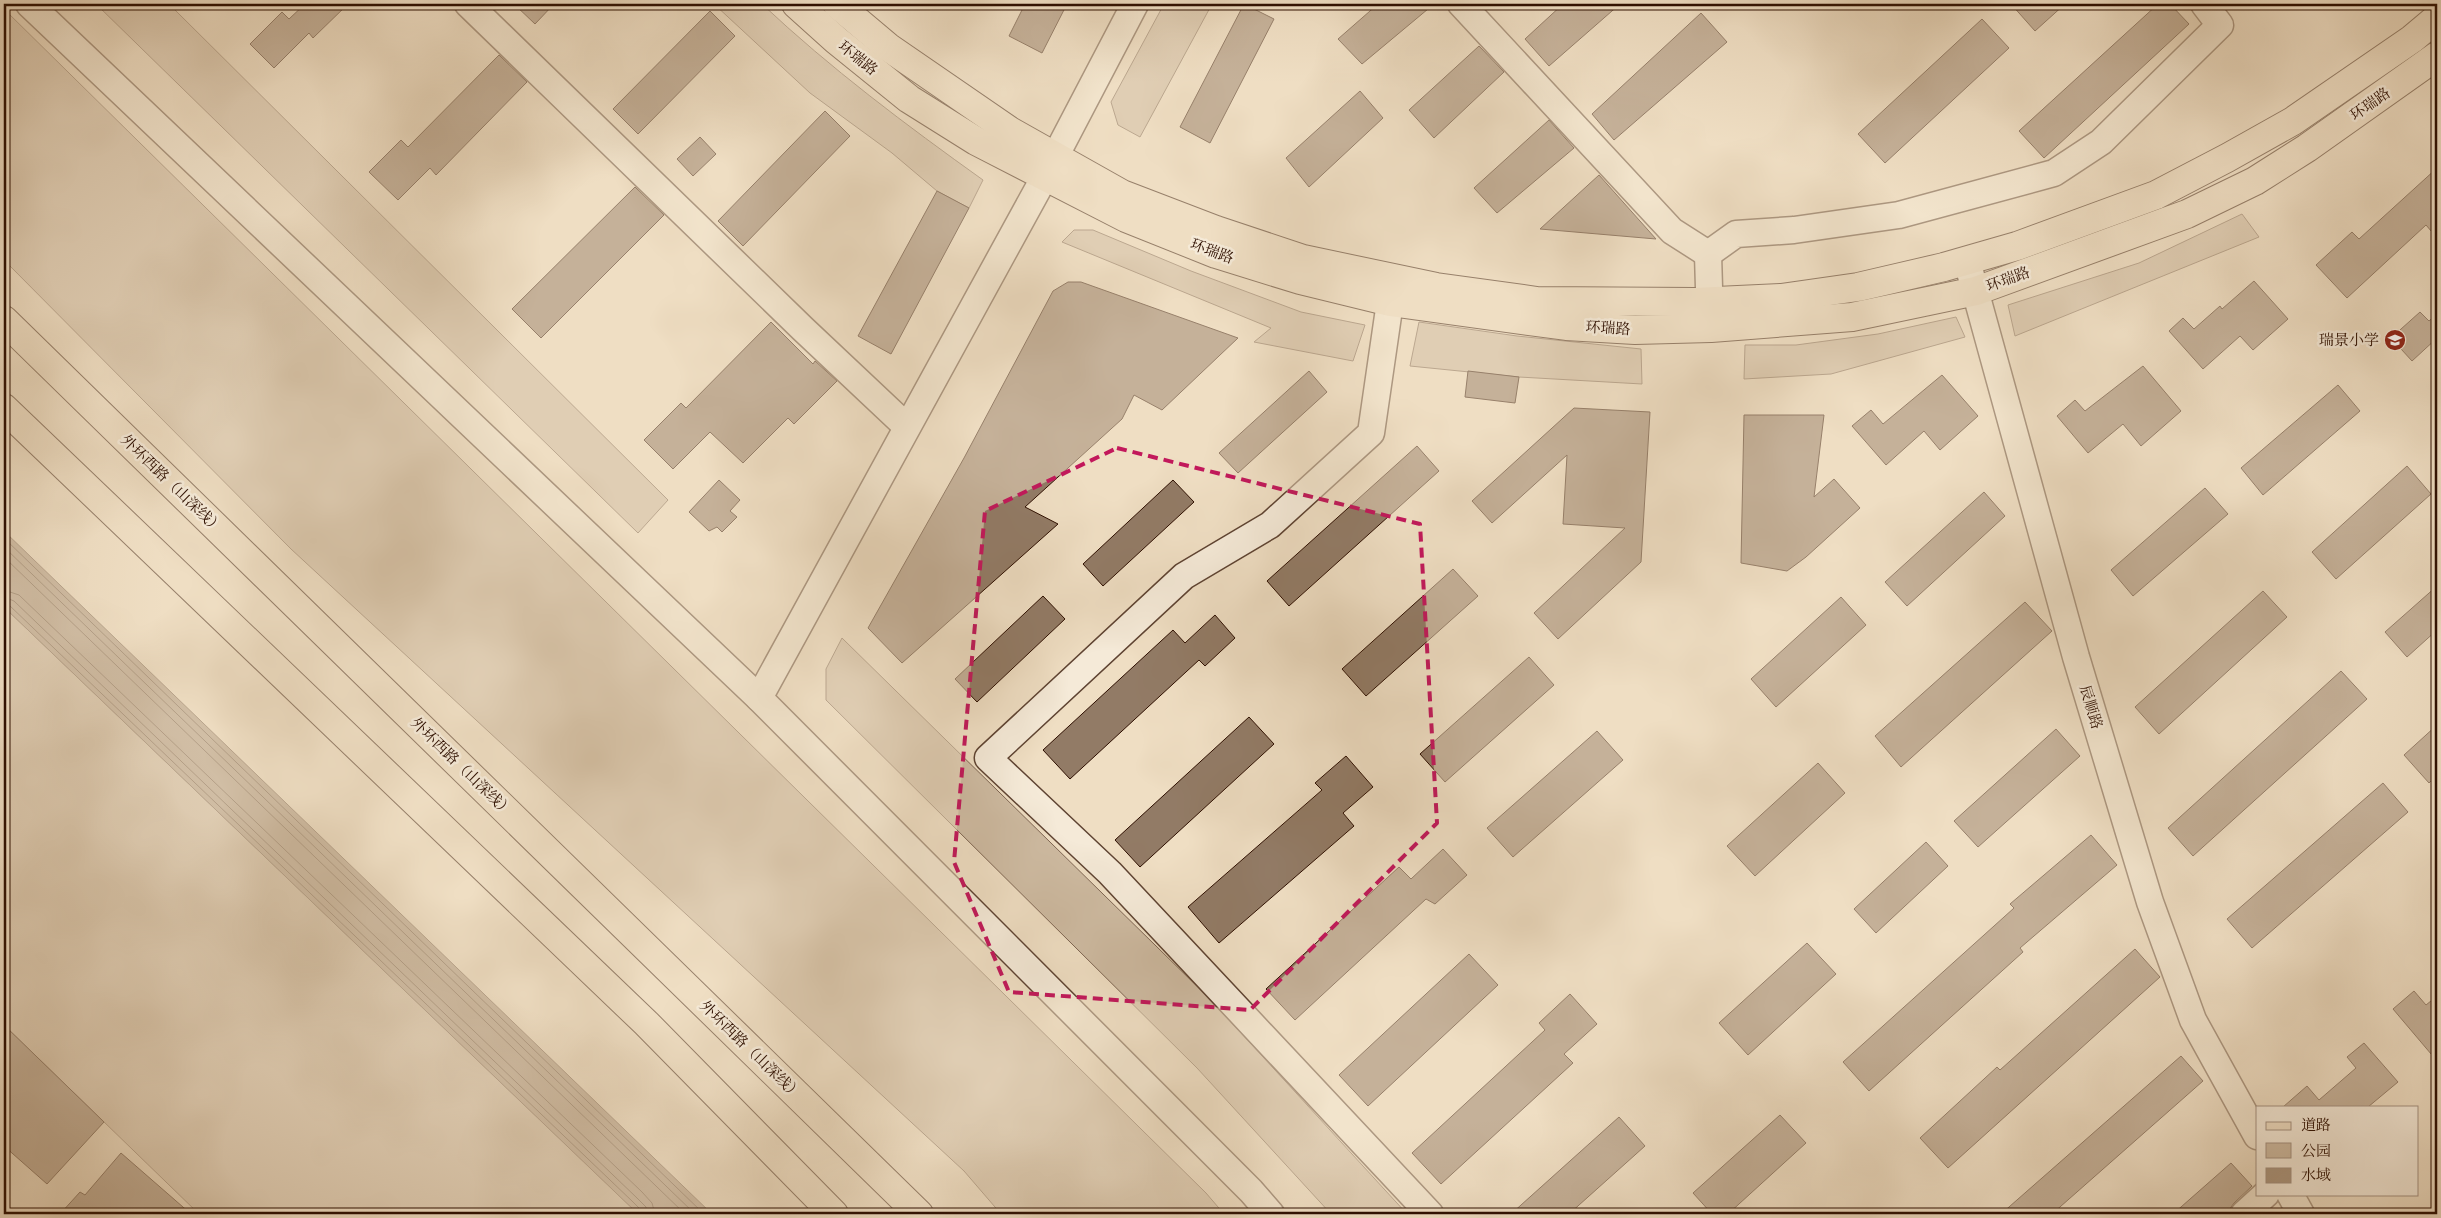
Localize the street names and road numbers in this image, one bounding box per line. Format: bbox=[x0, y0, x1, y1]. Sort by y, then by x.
street label: 环瑞路 bbox=[834, 36, 882, 80]
street label: 环瑞路 bbox=[2346, 83, 2394, 125]
street label: 环瑞路 bbox=[1187, 234, 1237, 268]
street label: 环瑞路 bbox=[1983, 262, 2033, 296]
street label: 环瑞路 bbox=[1585, 317, 1631, 339]
street label: 外环西路（山深线） bbox=[116, 430, 228, 538]
street label: 辰顺路 bbox=[2075, 683, 2107, 731]
street label: 外环西路（山深线） bbox=[406, 713, 518, 821]
street label: 外环西路（山深线） bbox=[695, 996, 807, 1104]

